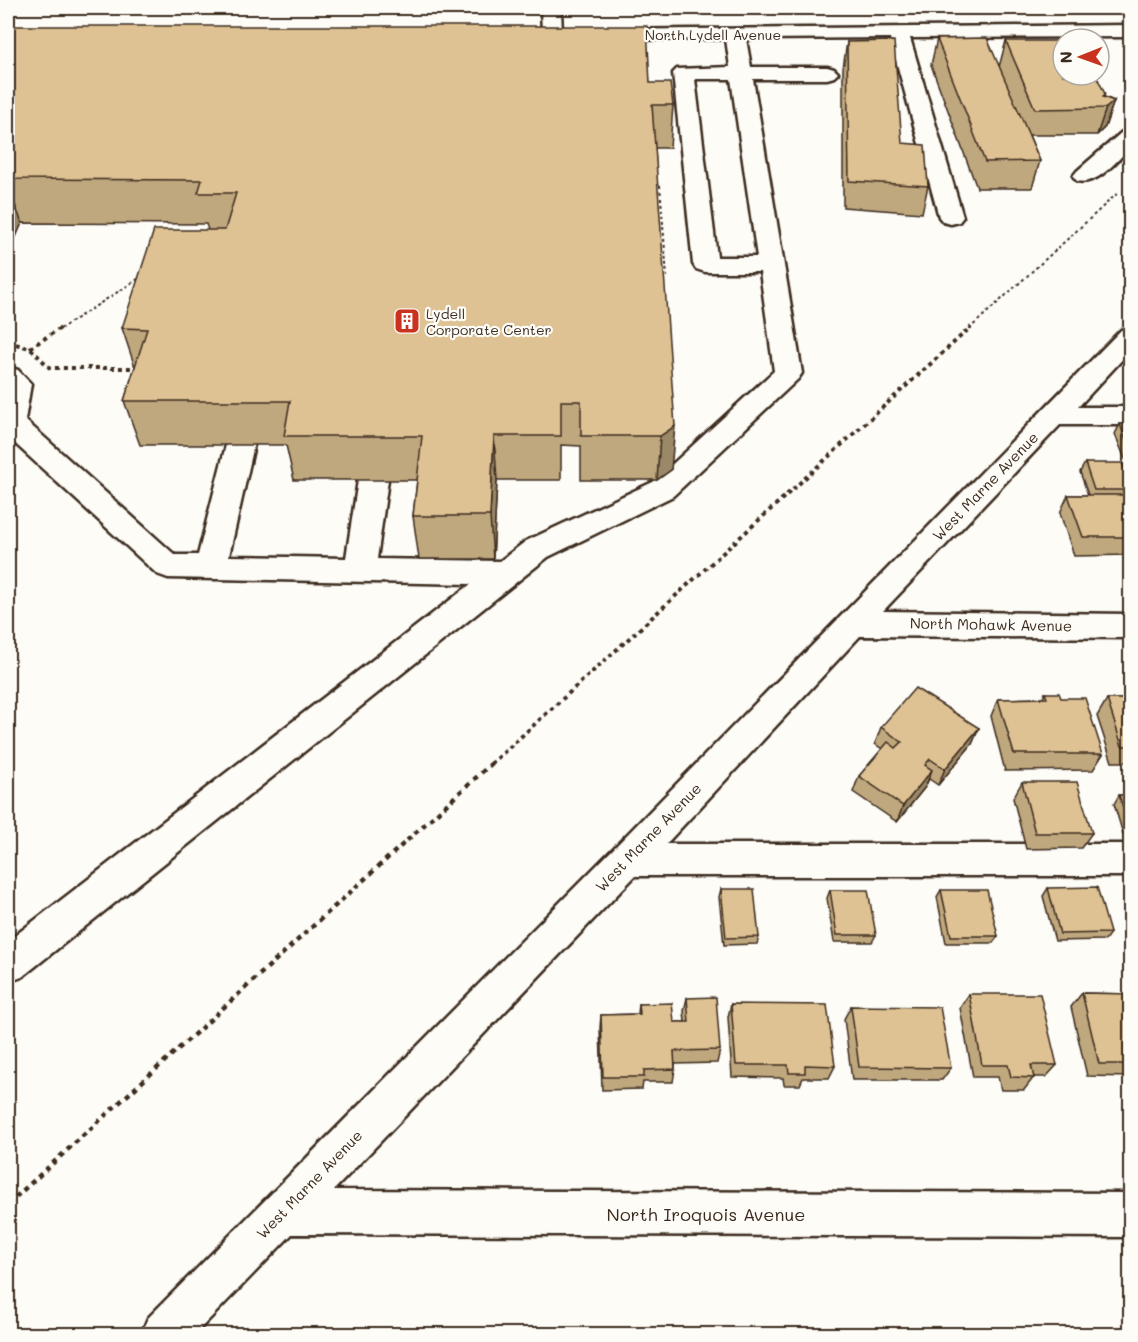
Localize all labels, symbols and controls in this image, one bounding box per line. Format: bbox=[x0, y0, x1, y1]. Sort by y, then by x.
street label: North Lydell Avenue bbox=[645, 25, 781, 44]
north arrow bbox=[1051, 27, 1111, 87]
text: N bbox=[1055, 51, 1076, 64]
place label: Lydell Corporate Center bbox=[426, 304, 552, 339]
building icon: Lydell Corporate Center bbox=[392, 306, 422, 336]
street label: West Marne Avenue bbox=[928, 427, 1042, 545]
street label: North Mohawk Avenue bbox=[910, 613, 1072, 635]
street label: West Marne Avenue bbox=[591, 778, 705, 896]
street label: West Marne Avenue bbox=[252, 1125, 366, 1243]
street label: North Iroquois Avenue bbox=[607, 1202, 805, 1226]

